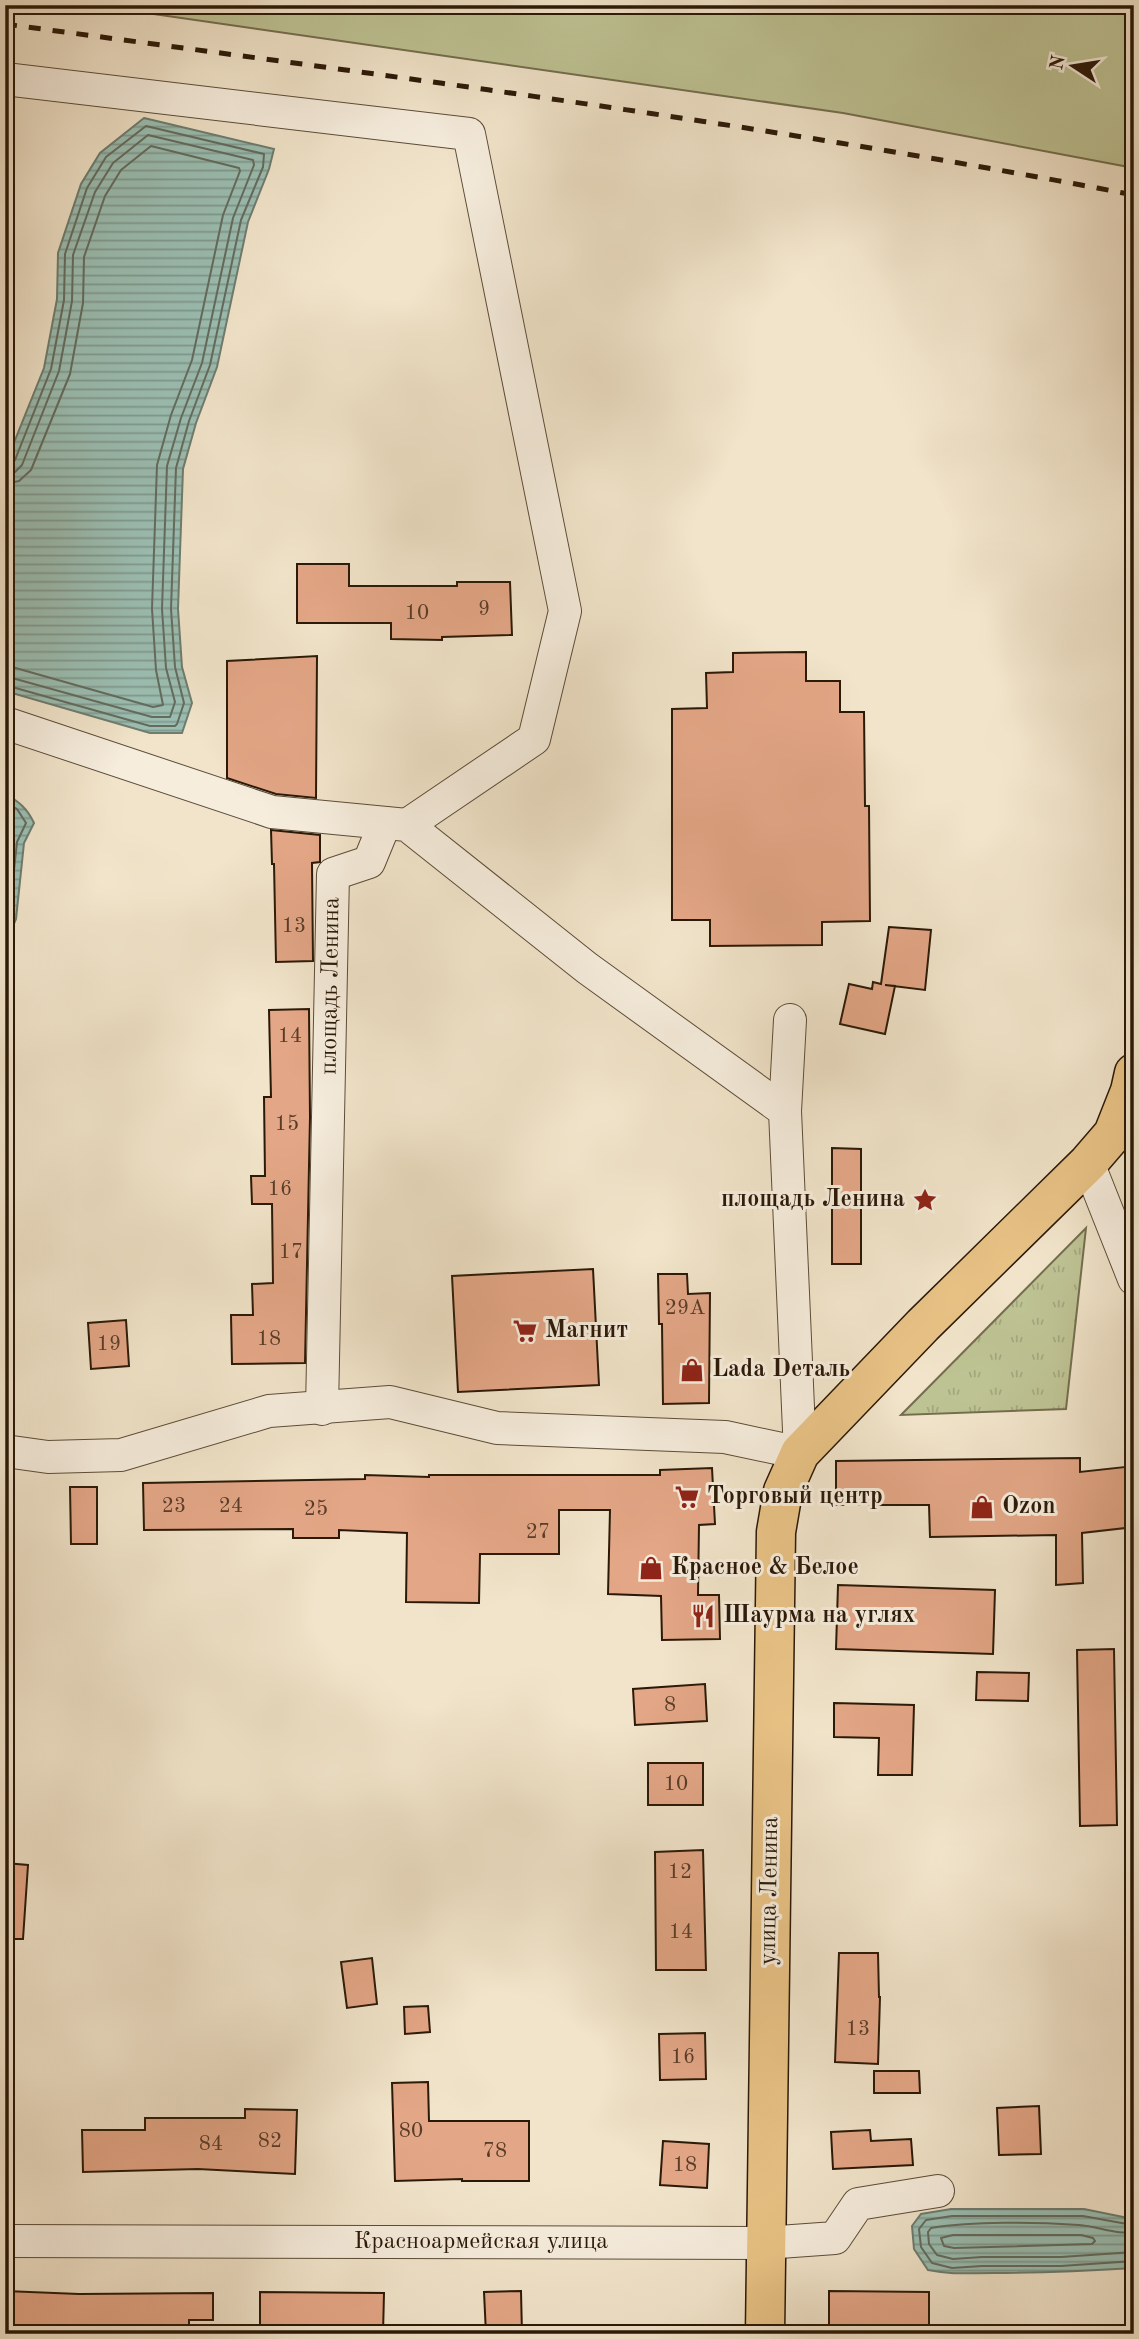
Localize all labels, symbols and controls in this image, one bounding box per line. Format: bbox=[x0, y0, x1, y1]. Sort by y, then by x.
north arrow bbox=[1038, 32, 1108, 102]
text: N bbox=[1048, 53, 1070, 72]
house number: 9 bbox=[478, 599, 490, 620]
house number: 10 bbox=[405, 603, 429, 624]
street label: площадь Ленина bbox=[317, 897, 345, 1075]
house number: 13 bbox=[282, 916, 306, 937]
house number: 14 bbox=[278, 1026, 302, 1047]
house number: 15 bbox=[275, 1114, 299, 1135]
house number: 16 bbox=[268, 1179, 292, 1200]
place icon: площадь Ленина bbox=[911, 1186, 939, 1214]
place label: площадь Ленина bbox=[721, 1188, 905, 1212]
house number: 17 bbox=[279, 1242, 303, 1263]
house number: 29А bbox=[665, 1298, 705, 1319]
supermarket icon: Магнит bbox=[511, 1317, 539, 1345]
place label: Магнит bbox=[545, 1319, 628, 1343]
house number: 18 bbox=[257, 1329, 281, 1350]
house number: 19 bbox=[97, 1334, 121, 1355]
shop icon: Lada Dеталь bbox=[678, 1356, 706, 1384]
place label: Lada Dеталь bbox=[712, 1358, 850, 1382]
supermarket icon: Торговый центр bbox=[673, 1483, 701, 1511]
place label: Торговый центр bbox=[707, 1485, 883, 1509]
shop icon: Ozon bbox=[968, 1493, 996, 1521]
place label: Ozon bbox=[1002, 1495, 1056, 1519]
house number: 23 bbox=[162, 1496, 186, 1517]
house number: 24 bbox=[219, 1496, 243, 1517]
house number: 25 bbox=[304, 1499, 328, 1520]
house number: 27 bbox=[526, 1522, 550, 1543]
shop icon: Красное & Белое bbox=[637, 1554, 665, 1582]
place label: Красное & Белое bbox=[671, 1556, 859, 1580]
restaurant icon: Шаурма на углях bbox=[689, 1602, 717, 1630]
place label: Шаурма на углях bbox=[723, 1604, 915, 1628]
house number: 8 bbox=[664, 1695, 676, 1716]
house number: 10 bbox=[664, 1774, 688, 1795]
street label: улица Ленина bbox=[757, 1816, 783, 1966]
house number: 12 bbox=[668, 1862, 692, 1883]
house number: 14 bbox=[669, 1922, 693, 1943]
house number: 13 bbox=[846, 2019, 870, 2040]
house number: 16 bbox=[671, 2047, 695, 2068]
house number: 80 bbox=[399, 2121, 423, 2142]
house number: 82 bbox=[258, 2131, 282, 2152]
house number: 84 bbox=[199, 2134, 223, 2155]
house number: 78 bbox=[483, 2141, 507, 2162]
house number: 18 bbox=[673, 2155, 697, 2176]
street label: Красноармейская улица bbox=[354, 2230, 608, 2254]

